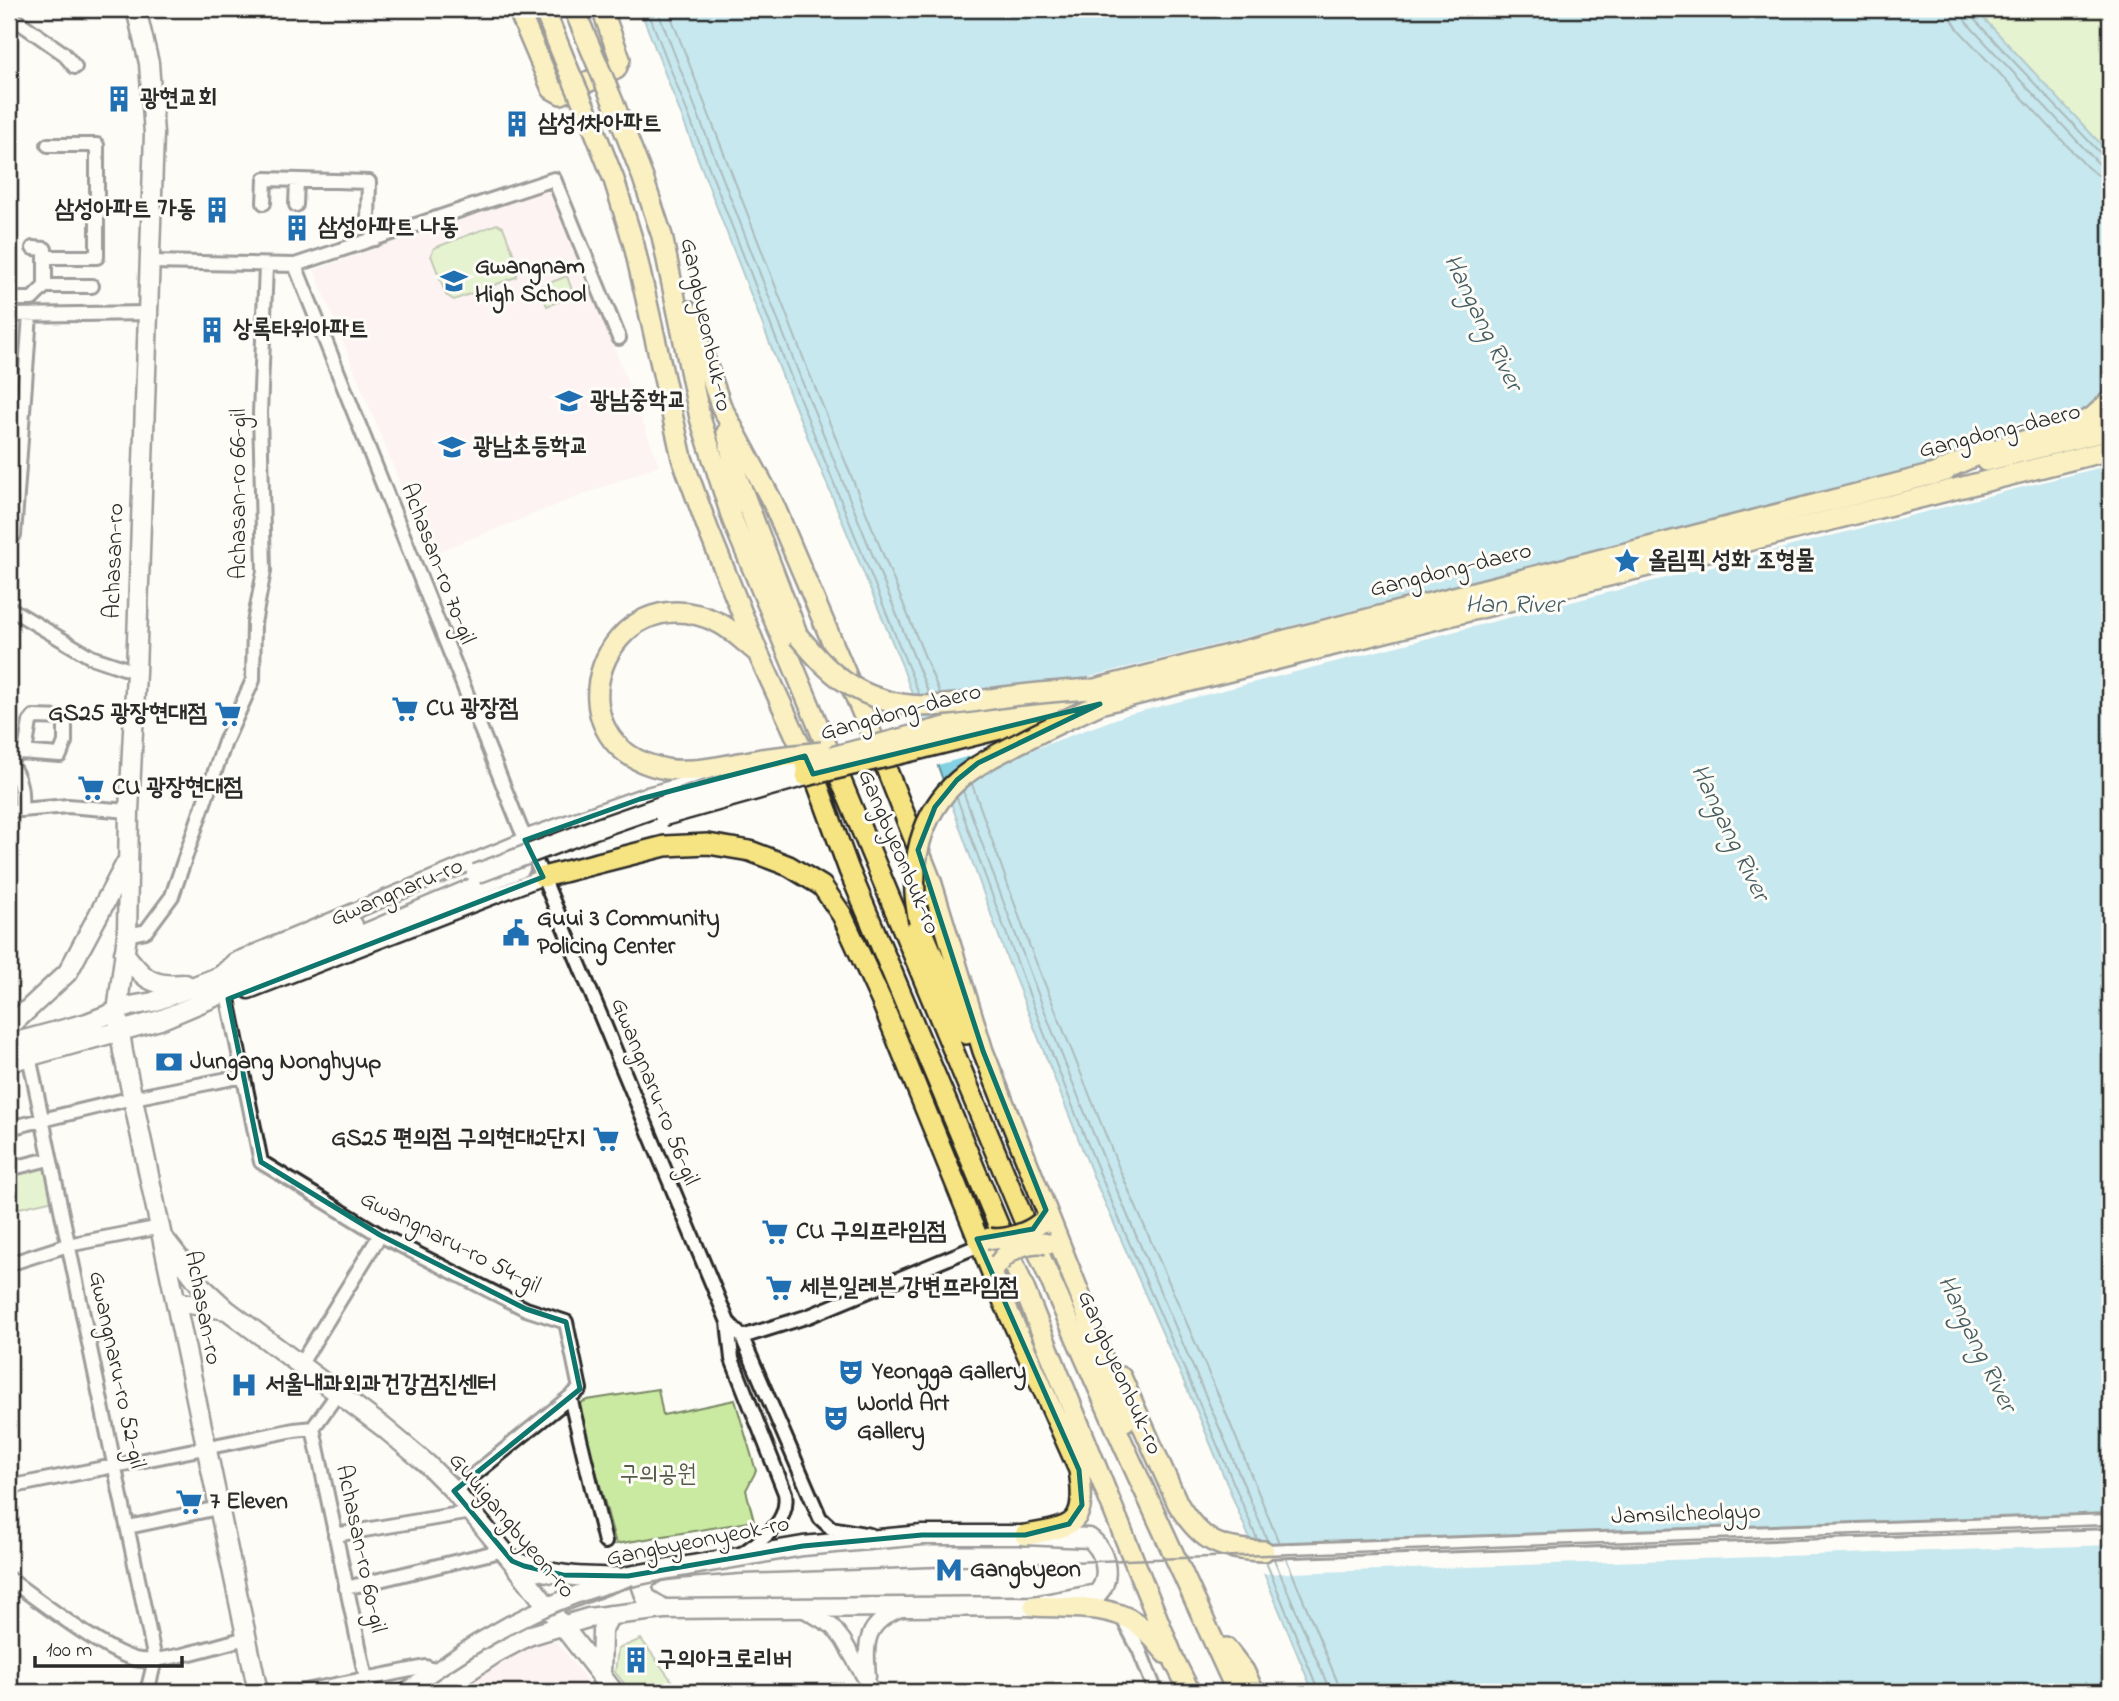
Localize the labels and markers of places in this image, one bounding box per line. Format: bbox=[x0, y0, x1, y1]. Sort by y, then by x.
place label: 광현교회 bbox=[140, 82, 217, 117]
building icon: 광현교회 bbox=[104, 84, 134, 114]
place label: 삼성1차아파트 bbox=[538, 107, 662, 142]
building icon: 삼성1차아파트 bbox=[502, 109, 532, 139]
place label: 삼성아파트 가동 bbox=[55, 193, 196, 228]
building icon: 삼성아파트 가동 bbox=[202, 195, 232, 225]
place label: 삼성아파트 나동 bbox=[318, 211, 459, 246]
building icon: 삼성아파트 나동 bbox=[282, 213, 312, 243]
place label: Gwangnam High School bbox=[475, 250, 586, 314]
school or university icon: Gwangnam High School bbox=[439, 266, 469, 296]
place label: 상록타워아파트 bbox=[233, 313, 368, 348]
building icon: 상록타워아파트 bbox=[197, 315, 227, 345]
place label: 광남중학교 bbox=[590, 384, 687, 419]
school or university icon: 광남중학교 bbox=[554, 386, 584, 416]
place label: 광남초등학교 bbox=[473, 430, 589, 465]
school or university icon: 광남초등학교 bbox=[437, 432, 467, 462]
place label: 올림픽 성화 조형물 bbox=[1648, 544, 1815, 579]
place icon: 올림픽 성화 조형물 bbox=[1612, 546, 1642, 576]
place label: CU 광장점 bbox=[426, 692, 518, 727]
supermarket icon: CU 광장점 bbox=[390, 694, 420, 724]
place label: GS25 광장현대점 bbox=[48, 697, 207, 732]
supermarket icon: GS25 광장현대점 bbox=[213, 699, 243, 729]
place label: CU 광장현대점 bbox=[112, 771, 243, 806]
supermarket icon: CU 광장현대점 bbox=[76, 773, 106, 803]
place label: Guui 3 Community Policing Center bbox=[537, 902, 720, 966]
public building icon: Guui 3 Community Policing Center bbox=[501, 918, 531, 948]
place label: Jungang Nonghyup bbox=[190, 1045, 381, 1081]
bank icon: Jungang Nonghyup bbox=[154, 1047, 184, 1077]
place label: GS25 편의점 구의현대2단지 bbox=[331, 1122, 585, 1157]
supermarket icon: GS25 편의점 구의현대2단지 bbox=[591, 1124, 621, 1154]
place label: CU 구의프라임점 bbox=[796, 1215, 946, 1250]
supermarket icon: CU 구의프라임점 bbox=[760, 1217, 790, 1247]
place label: 세븐일레븐 강변프라임점 bbox=[799, 1271, 1018, 1306]
supermarket icon: 세븐일레븐 강변프라임점 bbox=[764, 1273, 794, 1303]
place label: Yeongga Gallery bbox=[871, 1355, 1026, 1391]
theatre icon: Yeongga Gallery bbox=[836, 1357, 866, 1387]
place label: 서울내과외과건강검진센터 bbox=[265, 1368, 497, 1403]
hospital icon: 서울내과외과건강검진센터 bbox=[229, 1370, 259, 1400]
place label: World Art Gallery bbox=[857, 1387, 950, 1451]
theatre icon: World Art Gallery bbox=[821, 1403, 851, 1433]
place label: 7 Eleven bbox=[210, 1485, 288, 1520]
supermarket icon: 7 Eleven bbox=[174, 1487, 204, 1517]
place label: Gangbyeon bbox=[970, 1553, 1081, 1589]
metro station icon: Gangbyeon bbox=[934, 1555, 964, 1585]
place label: 구의아크로리버 bbox=[657, 1643, 792, 1678]
building icon: 구의아크로리버 bbox=[621, 1645, 651, 1675]

